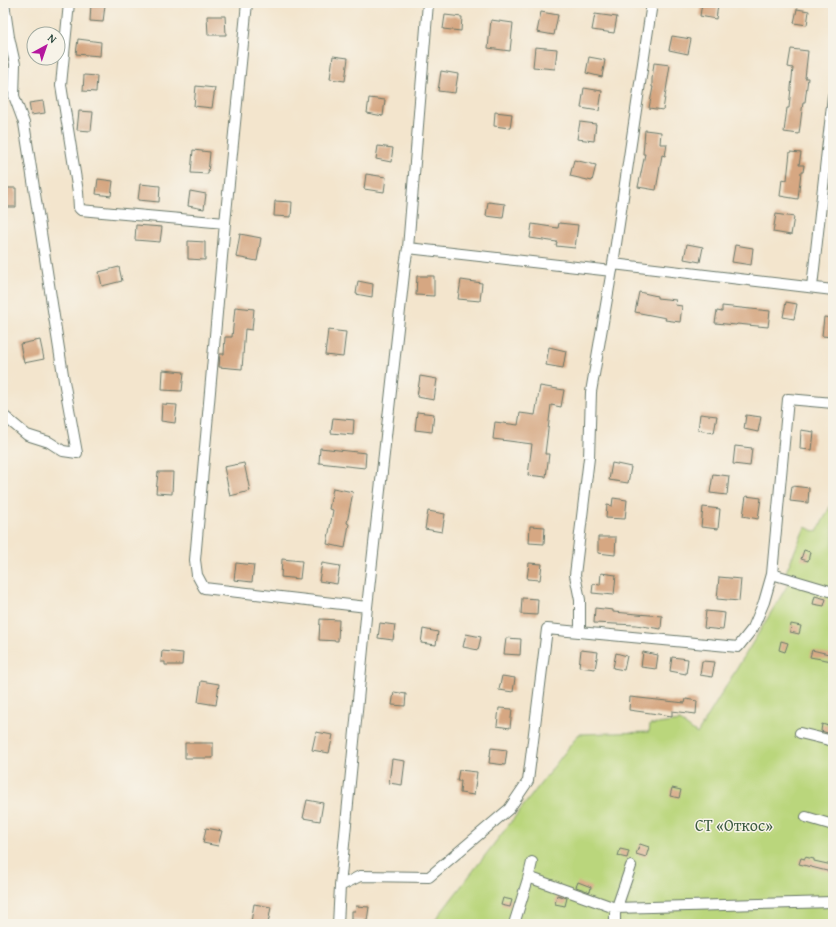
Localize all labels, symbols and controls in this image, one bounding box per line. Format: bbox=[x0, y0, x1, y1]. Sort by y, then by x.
north arrow bbox=[26, 26, 66, 66]
text: N bbox=[44, 30, 61, 47]
park label: СТ «Откос» bbox=[695, 813, 773, 837]

